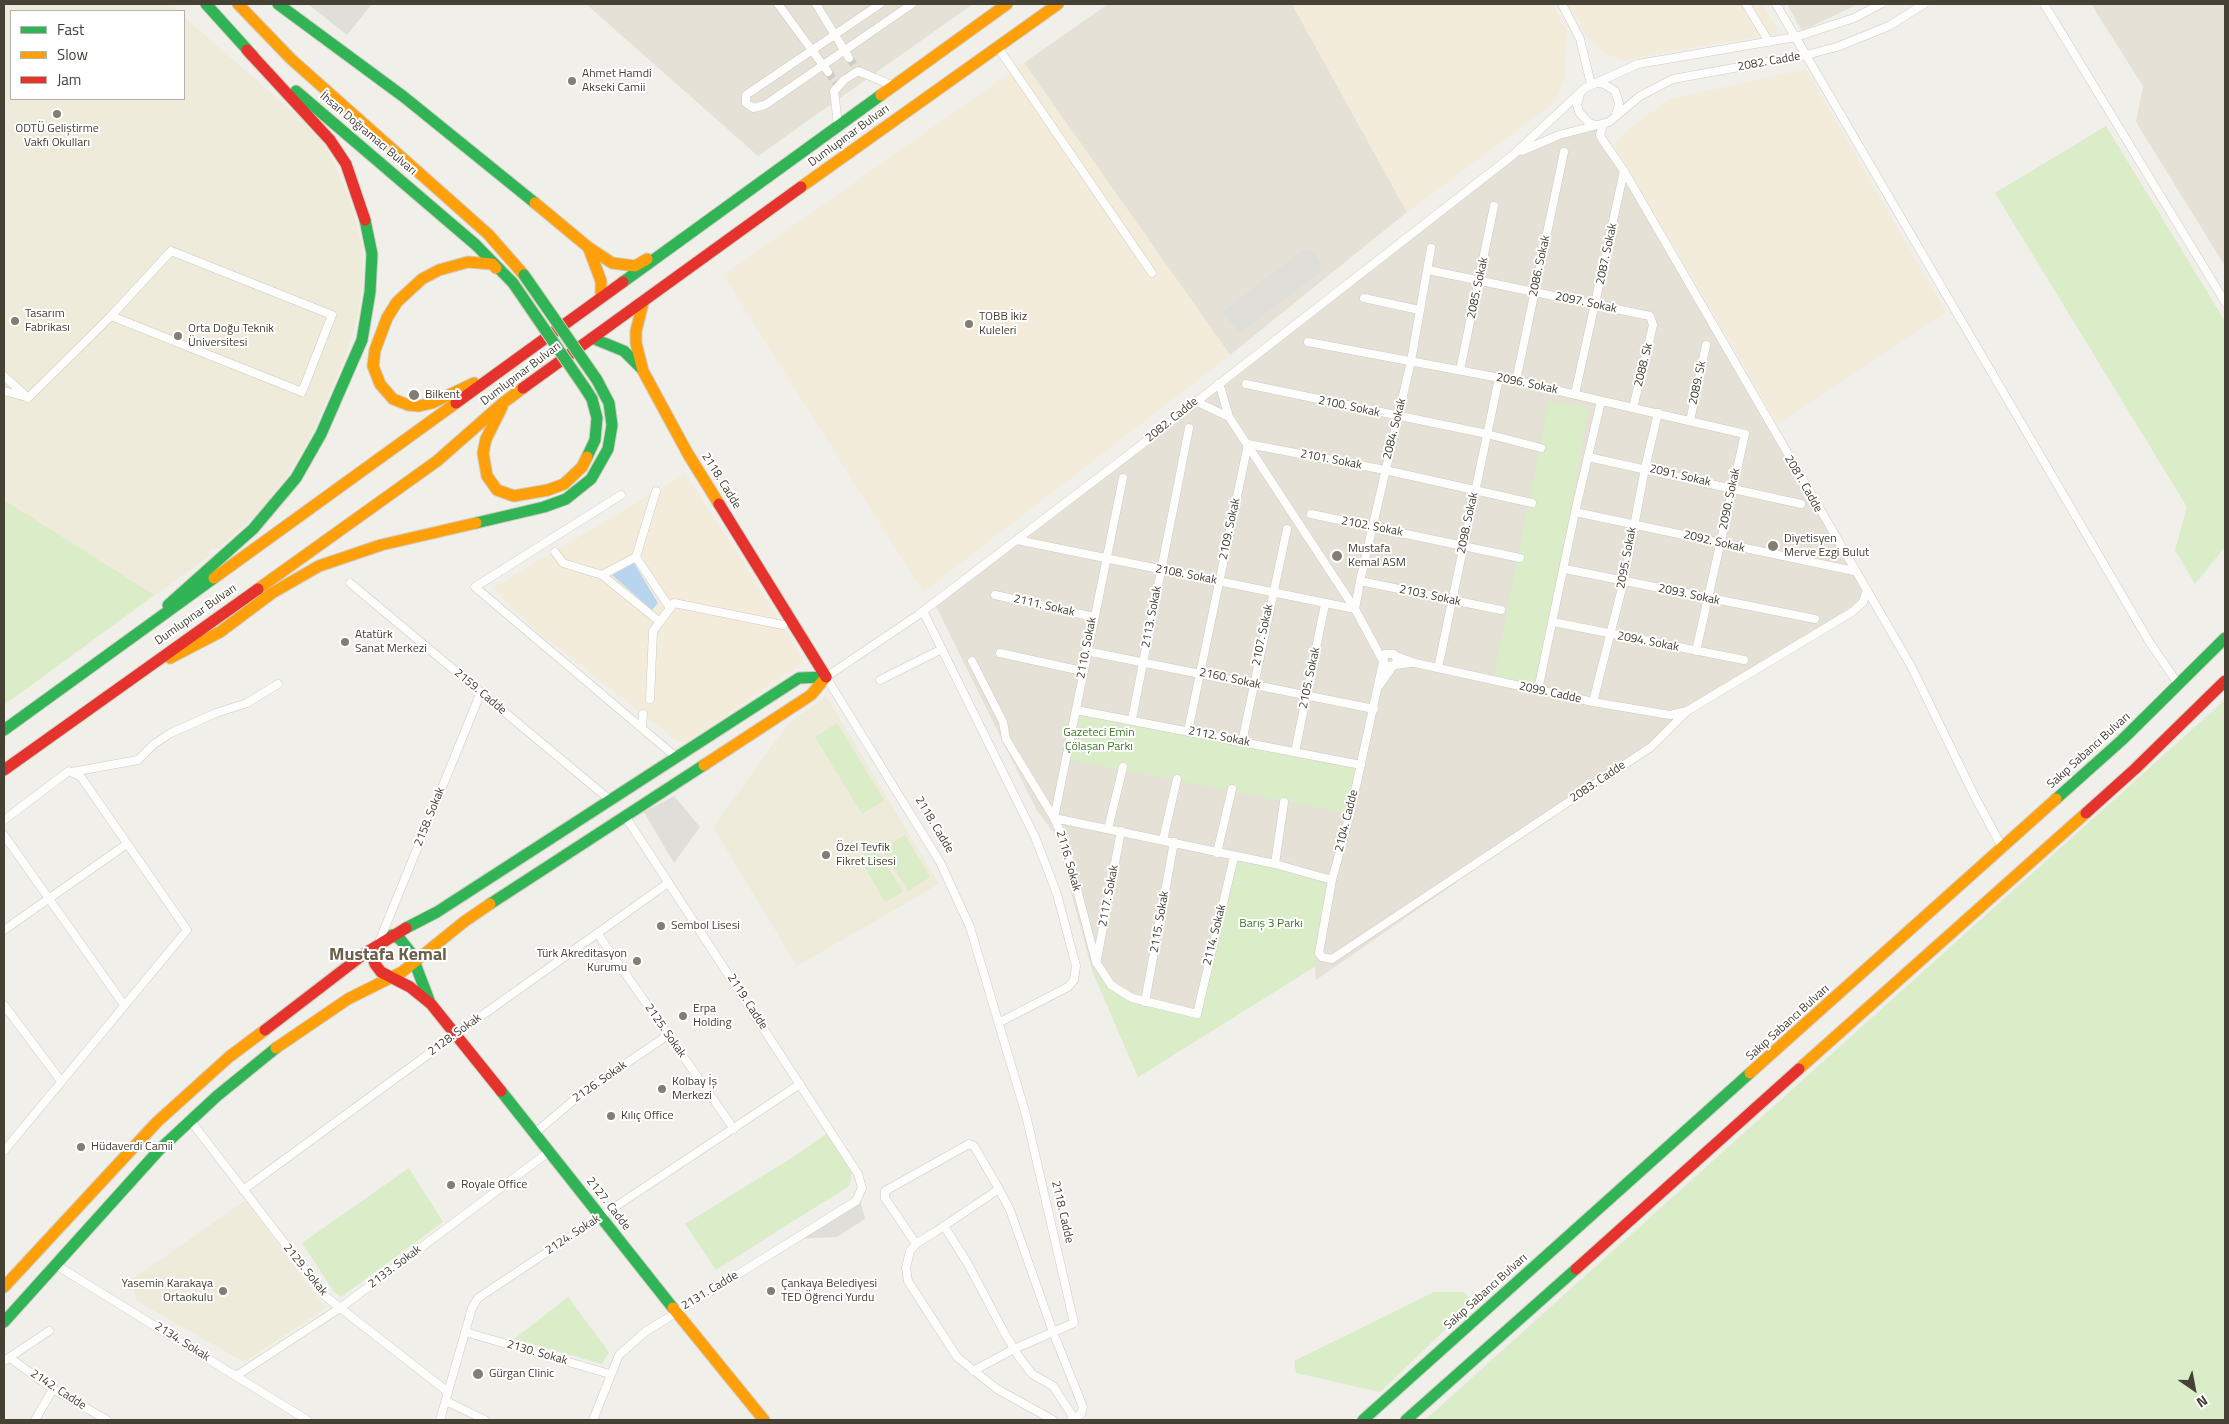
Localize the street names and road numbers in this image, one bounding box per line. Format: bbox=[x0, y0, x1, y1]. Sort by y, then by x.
street label: 2082. Cadde bbox=[1737, 49, 1801, 75]
street label: İhsan Doğramacı Bulvarı bbox=[317, 89, 419, 179]
street label: Dumlupınar Bulvarı bbox=[806, 102, 892, 170]
street label: 2087. Sokak bbox=[1593, 222, 1621, 286]
street label: 2086. Sokak bbox=[1526, 234, 1554, 298]
street label: 2085. Sokak bbox=[1464, 256, 1492, 320]
street label: 2097. Sokak bbox=[1554, 289, 1618, 317]
street label: Dumlupınar Bulvarı bbox=[478, 339, 564, 409]
street label: 2088. Sk bbox=[1632, 342, 1656, 388]
street label: 2089. Sk bbox=[1686, 360, 1710, 406]
street label: 2096. Sokak bbox=[1495, 370, 1559, 398]
street label: 2100. Sokak bbox=[1317, 393, 1381, 421]
street label: 2082. Cadde bbox=[1143, 394, 1201, 446]
street label: 2084. Sokak bbox=[1380, 397, 1410, 461]
street label: 2101. Sokak bbox=[1299, 447, 1363, 473]
street label: 2118. Cadde bbox=[698, 450, 744, 512]
street label: 2081. Cadde bbox=[1781, 453, 1825, 515]
street label: 2091. Sokak bbox=[1648, 462, 1712, 490]
street label: 2090. Sokak bbox=[1716, 467, 1744, 531]
street label: 2098. Sokak bbox=[1454, 491, 1482, 555]
street label: 2109. Sokak bbox=[1216, 497, 1244, 561]
street label: 2102. Sokak bbox=[1340, 514, 1404, 540]
street label: 2095. Sokak bbox=[1614, 526, 1640, 590]
street label: 2092. Sokak bbox=[1682, 528, 1746, 556]
street label: 2108. Sokak bbox=[1154, 562, 1218, 588]
street label: Dumlupınar Bulvarı bbox=[152, 581, 240, 649]
street label: 2093. Sokak bbox=[1657, 581, 1721, 609]
street label: 2103. Sokak bbox=[1398, 582, 1462, 610]
street label: 2113. Sokak bbox=[1139, 585, 1165, 649]
street label: 2111. Sokak bbox=[1012, 592, 1076, 620]
street label: 2107. Sokak bbox=[1249, 603, 1277, 667]
street label: 2110. Sokak bbox=[1074, 616, 1100, 680]
street label: 2094. Sokak bbox=[1616, 629, 1680, 655]
street label: 2105. Sokak bbox=[1296, 646, 1324, 710]
street label: 2160. Sokak bbox=[1198, 665, 1262, 693]
street label: 2159. Cadde bbox=[451, 666, 509, 718]
street label: 2099. Cadde bbox=[1517, 679, 1583, 707]
street label: Sakıp Sabancı Bulvarı bbox=[2045, 710, 2133, 792]
street label: 2112. Sokak bbox=[1187, 724, 1251, 750]
street label: 2083. Cadde bbox=[1568, 758, 1628, 806]
street label: 2158. Sokak bbox=[412, 785, 448, 849]
street label: 2104. Cadde bbox=[1332, 788, 1362, 854]
street label: 2118. Cadde bbox=[911, 794, 957, 856]
street label: 2116. Sokak bbox=[1052, 829, 1084, 893]
street label: 2117. Sokak bbox=[1096, 864, 1122, 928]
street label: 2115. Sokak bbox=[1147, 890, 1173, 954]
street label: 2114. Sokak bbox=[1200, 903, 1230, 967]
street label: 2119. Cadde bbox=[724, 971, 770, 1033]
street label: Sakıp Sabancı Bulvarı bbox=[1744, 982, 1832, 1064]
street label: 2125. Sokak bbox=[641, 1001, 689, 1061]
street label: 2128. Sokak bbox=[426, 1011, 484, 1059]
street label: 2126. Sokak bbox=[570, 1058, 630, 1106]
street label: 2127. Cadde bbox=[583, 1175, 633, 1233]
street label: 2118. Cadde bbox=[1048, 1179, 1076, 1245]
street label: 2124. Sokak bbox=[543, 1212, 603, 1258]
street label: 2129. Sokak bbox=[280, 1241, 330, 1299]
street label: 2133. Sokak bbox=[366, 1242, 424, 1292]
street label: Sakıp Sabancı Bulvarı bbox=[1442, 1251, 1530, 1333]
street label: 2131. Cadde bbox=[679, 1268, 741, 1314]
street label: 2134. Sokak bbox=[152, 1319, 212, 1365]
street label: 2130. Sokak bbox=[505, 1337, 569, 1369]
street label: 2142. Cadde bbox=[27, 1367, 89, 1413]

